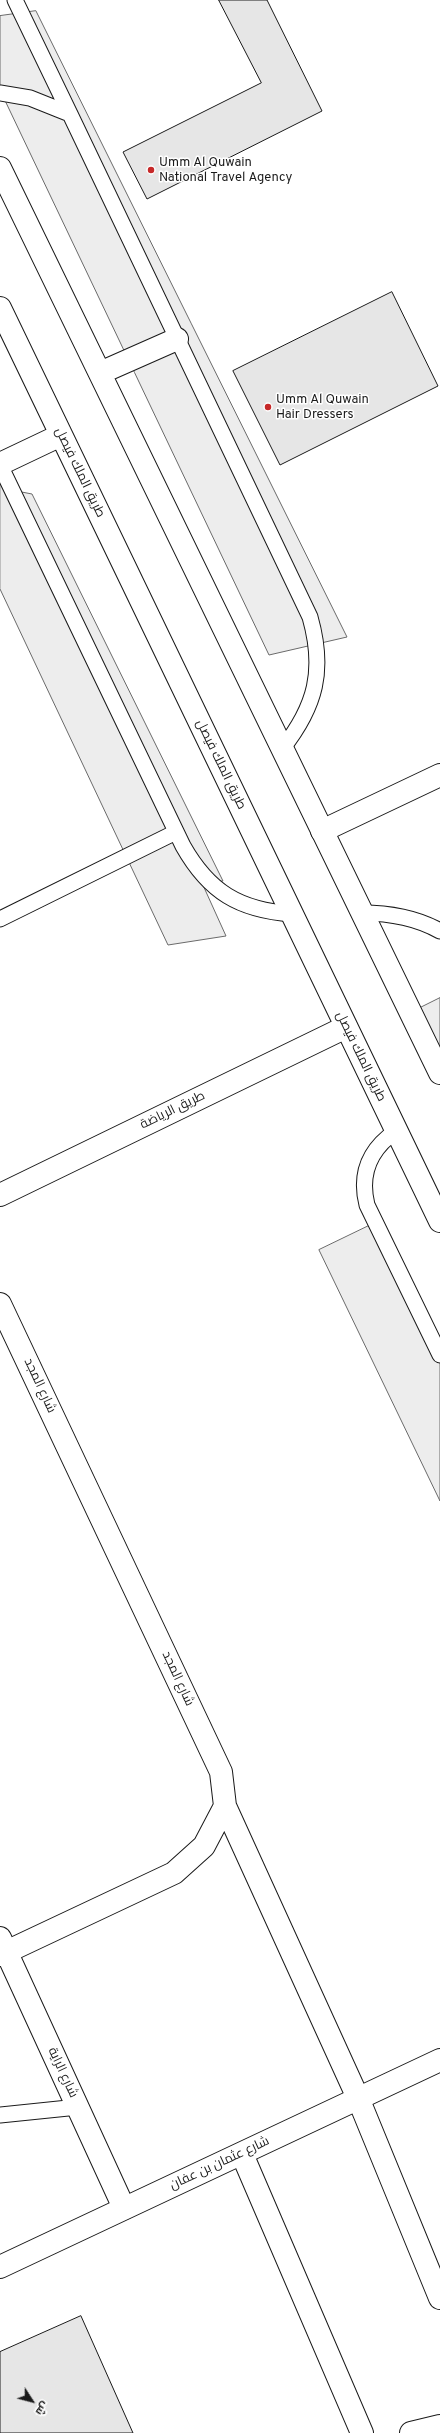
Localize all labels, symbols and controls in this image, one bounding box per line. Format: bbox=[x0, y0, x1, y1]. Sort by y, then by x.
place label: Umm Al Quwain National Travel Agency bbox=[159, 155, 292, 186]
marker: Umm Al Quwain National Travel Agency bbox=[146, 165, 156, 175]
place label: Umm Al Quwain Hair Dressers bbox=[276, 392, 369, 423]
marker: Umm Al Quwain Hair Dressers bbox=[263, 402, 273, 412]
street label: طريق الملك فيصل bbox=[50, 425, 108, 521]
street label: طريق الملك فيصل bbox=[191, 717, 249, 813]
street label: طريق الملك فيصل bbox=[331, 1009, 389, 1105]
street label: طريق الرياضة bbox=[138, 1089, 208, 1133]
street label: شارع المجد bbox=[19, 1356, 59, 1416]
street label: شارع المجد bbox=[157, 1649, 197, 1709]
street label: شارع الراية bbox=[44, 2045, 80, 2101]
street label: شارع عثمان بن عفان bbox=[168, 2134, 272, 2194]
north arrow bbox=[12, 2381, 52, 2421]
text: ش bbox=[32, 2398, 52, 2418]

